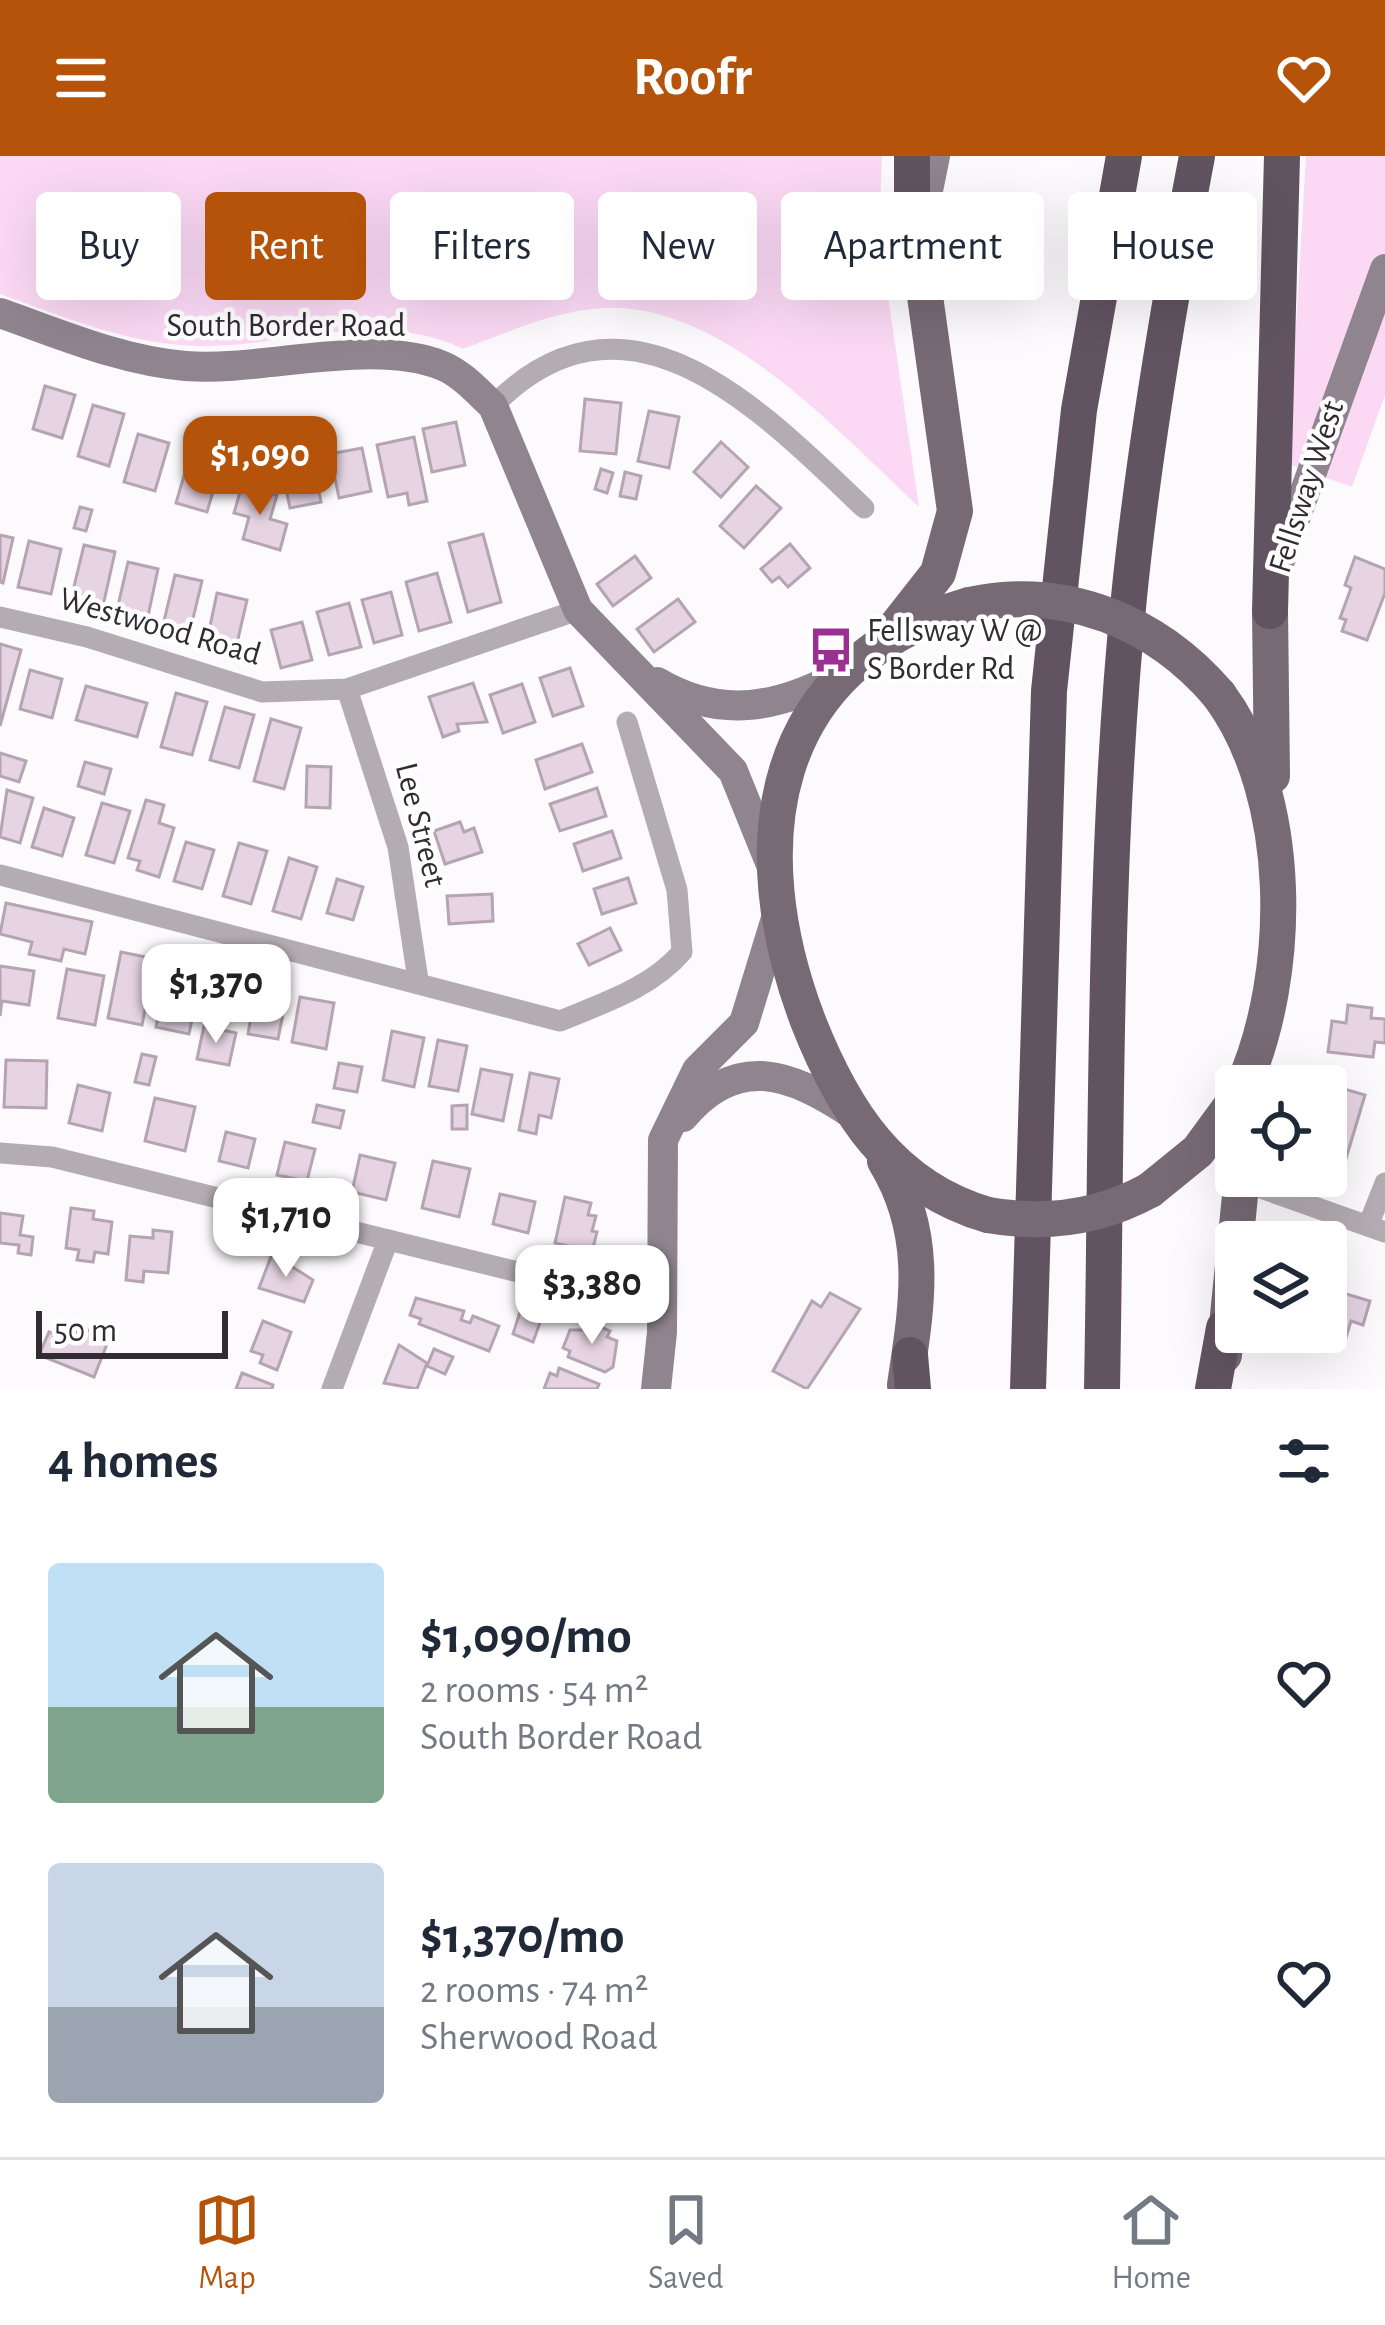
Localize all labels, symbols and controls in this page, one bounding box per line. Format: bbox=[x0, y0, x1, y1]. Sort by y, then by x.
icon: menu bbox=[48, 45, 114, 111]
icon: heart bbox=[1271, 45, 1337, 111]
text: Roofr bbox=[633, 51, 752, 105]
chip: Buy bbox=[36, 192, 181, 300]
chip: Rent bbox=[205, 192, 366, 300]
chip: Filters bbox=[390, 192, 574, 300]
chip: New bbox=[598, 192, 757, 300]
chip: Apartment bbox=[781, 192, 1044, 300]
chip: House bbox=[1068, 192, 1257, 300]
street label: South Border Road bbox=[166, 310, 406, 343]
street label: Fellsway West bbox=[1264, 396, 1350, 577]
pin: $1,090 bbox=[162, 416, 358, 518]
text: $1,090 bbox=[210, 435, 310, 474]
street label: Westwood Road bbox=[55, 582, 265, 672]
place label: Fellsway W @ S Border Rd bbox=[867, 615, 1042, 686]
bus stop icon: Fellsway W @ S Border Rd bbox=[806, 625, 856, 675]
street label: Lee Street bbox=[389, 759, 451, 891]
pin: $1,370 bbox=[118, 944, 314, 1046]
text: $1,370 bbox=[169, 963, 263, 1002]
map controls bbox=[1215, 1065, 1347, 1353]
button: locate bbox=[1215, 1065, 1347, 1197]
pin: $1,710 bbox=[188, 1178, 384, 1280]
text: $1,710 bbox=[240, 1197, 332, 1236]
button: layers bbox=[1215, 1221, 1347, 1353]
pin: $3,380 bbox=[494, 1245, 690, 1347]
text: $3,380 bbox=[542, 1264, 642, 1303]
scale bar bbox=[36, 1305, 228, 1358]
text: 50 m bbox=[54, 1315, 117, 1348]
icon: filters bbox=[1271, 1428, 1337, 1494]
text: 4 homes bbox=[48, 1436, 218, 1487]
icon: home bbox=[144, 1611, 288, 1755]
text: $1,090/mo bbox=[420, 1611, 632, 1662]
icon: heart bbox=[1271, 1650, 1337, 1716]
text: 2 rooms · 54 m² bbox=[420, 1671, 648, 1710]
text: South Border Road bbox=[420, 1718, 702, 1757]
icon: home bbox=[144, 1911, 288, 2055]
text: $1,370/mo bbox=[420, 1911, 624, 1962]
icon: heart bbox=[1271, 1950, 1337, 2016]
text: 2 rooms · 74 m² bbox=[420, 1971, 648, 2010]
text: Sherwood Road bbox=[420, 2018, 658, 2057]
tab: Map bbox=[194, 2187, 260, 2299]
tab: Saved bbox=[648, 2187, 724, 2299]
tab: Home bbox=[1112, 2187, 1191, 2299]

